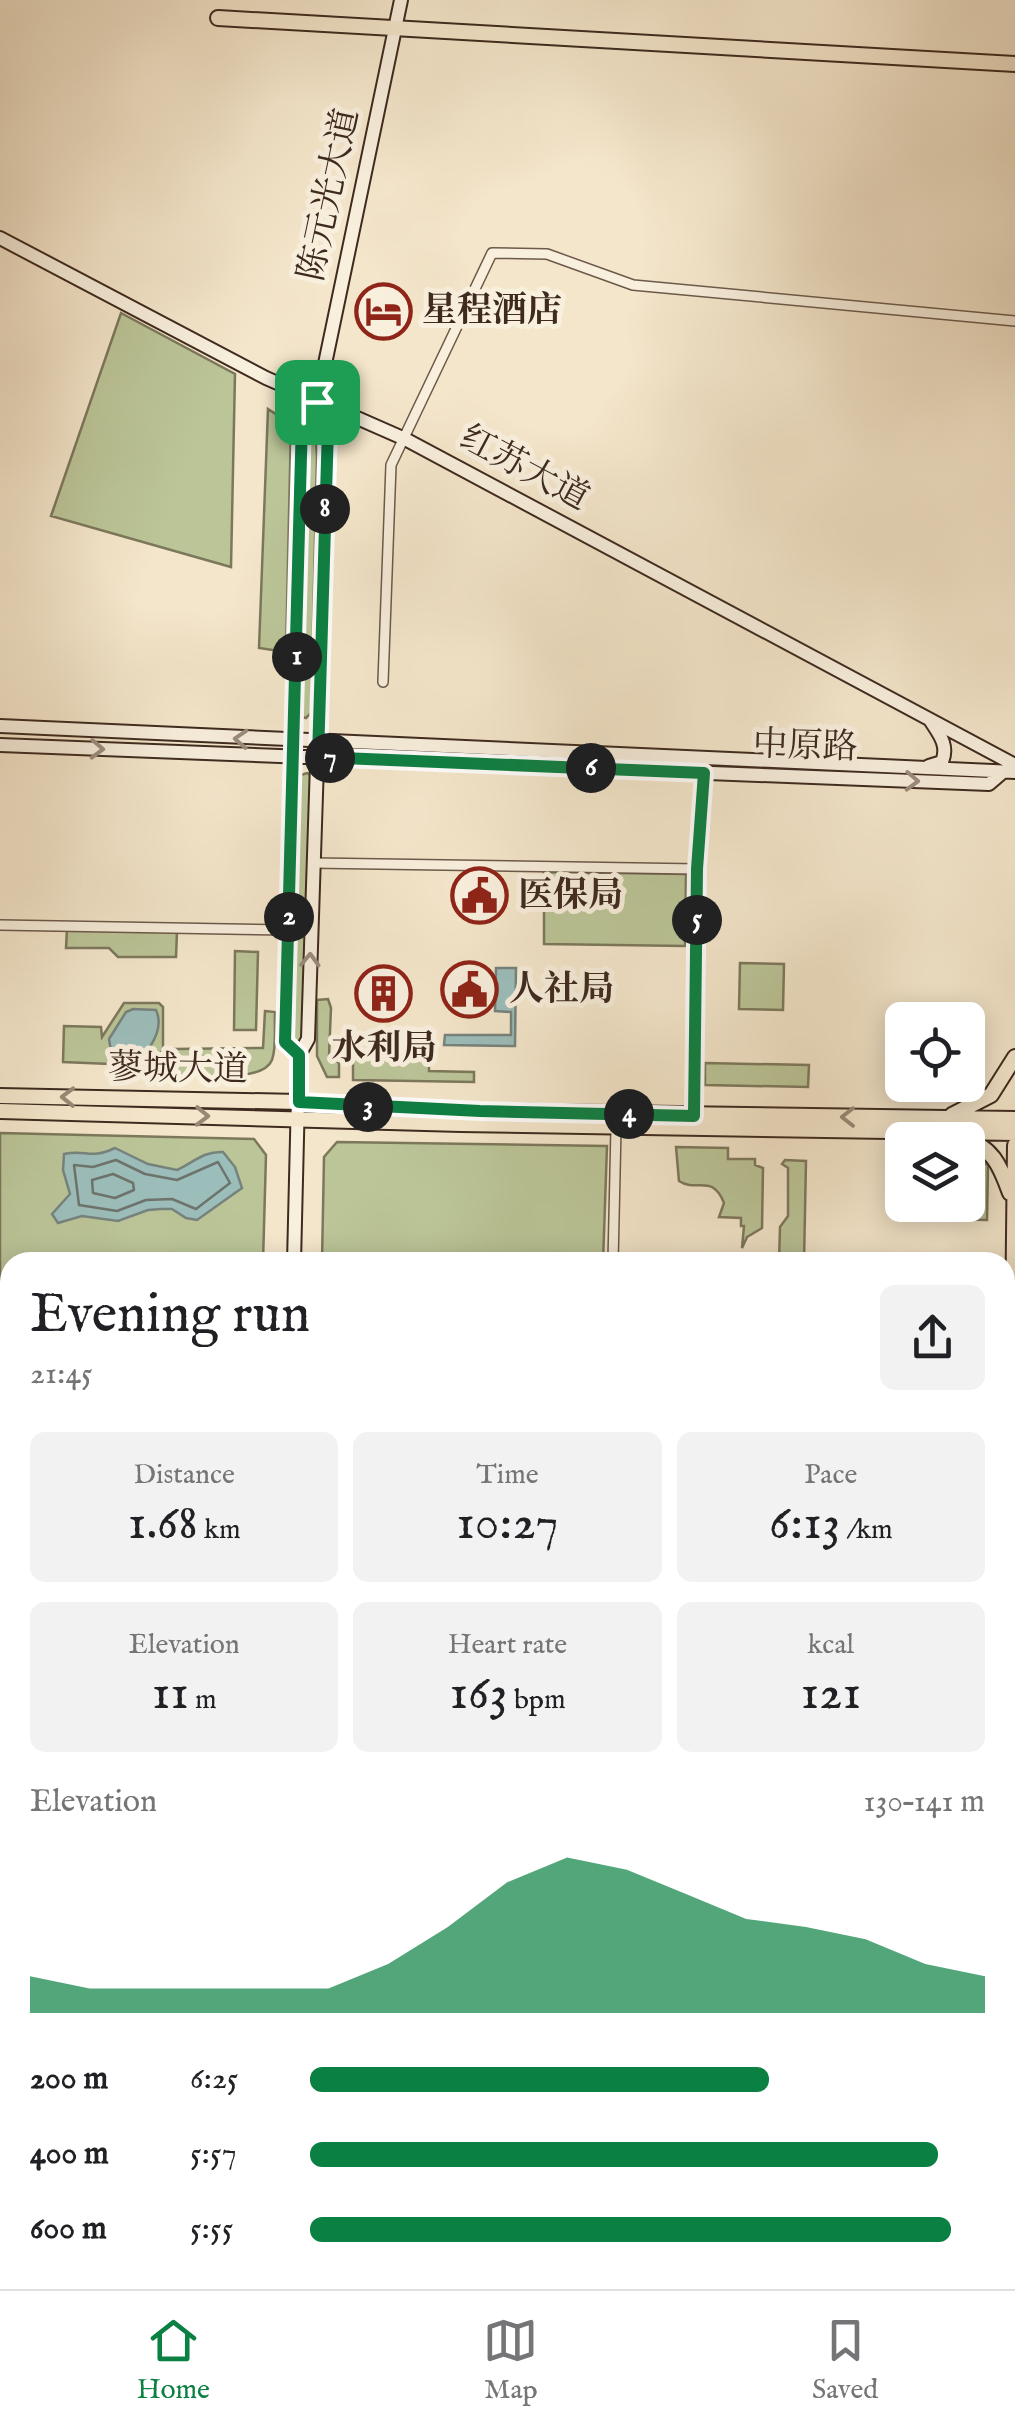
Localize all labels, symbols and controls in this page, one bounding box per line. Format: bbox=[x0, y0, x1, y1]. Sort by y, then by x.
street label: 陈元光大道 bbox=[290, 105, 370, 285]
hotel icon: 星程酒店 bbox=[353, 281, 413, 341]
place label: 星程酒店 bbox=[422, 289, 562, 334]
pin bbox=[275, 360, 360, 445]
icon: arrive bbox=[290, 375, 345, 430]
street label: 红苏大道 bbox=[452, 416, 596, 522]
pin: 8 bbox=[300, 484, 350, 534]
text: 8 bbox=[320, 491, 330, 526]
pin: 1 bbox=[272, 632, 322, 682]
text: 1 bbox=[292, 639, 302, 674]
street label: 中原路 bbox=[752, 723, 858, 771]
one-way arrow bbox=[232, 728, 248, 749]
pin: 7 bbox=[305, 733, 355, 783]
one-way arrow bbox=[90, 738, 106, 759]
text: 7 bbox=[323, 740, 337, 775]
pin: 6 bbox=[566, 743, 616, 793]
text: 6 bbox=[585, 750, 597, 785]
one-way arrow bbox=[904, 770, 920, 791]
public building icon: 医保局 bbox=[449, 866, 509, 926]
place label: 医保局 bbox=[518, 874, 623, 919]
pin: 2 bbox=[264, 892, 314, 942]
pin: 5 bbox=[672, 895, 722, 945]
text: 2 bbox=[282, 899, 296, 934]
text: 5 bbox=[692, 902, 702, 937]
one-way arrow bbox=[300, 952, 321, 968]
public building icon: 人社局 bbox=[440, 960, 500, 1020]
building icon: 水利局 bbox=[354, 963, 414, 1023]
place label: 人社局 bbox=[509, 968, 614, 1013]
map controls bbox=[885, 1002, 985, 1222]
button: locate bbox=[885, 1002, 985, 1102]
place label: 水利局 bbox=[331, 1027, 437, 1072]
street label: 蓼城大道 bbox=[108, 1046, 248, 1094]
pin: 3 bbox=[343, 1082, 393, 1132]
one-way arrow bbox=[59, 1086, 74, 1108]
text: 3 bbox=[363, 1089, 373, 1124]
pin: 4 bbox=[604, 1089, 654, 1139]
text: 4 bbox=[622, 1096, 636, 1131]
one-way arrow bbox=[195, 1105, 211, 1126]
one-way arrow bbox=[839, 1106, 854, 1128]
button: layers bbox=[885, 1122, 985, 1222]
text: Evening run bbox=[30, 1281, 310, 1351]
button: share bbox=[880, 1285, 985, 1390]
text: 21:45 bbox=[30, 1354, 93, 1395]
text: Distance bbox=[134, 1458, 235, 1493]
text: Time bbox=[476, 1458, 539, 1493]
text: Pace bbox=[804, 1458, 857, 1493]
text: 1.68 bbox=[128, 1493, 198, 1556]
text: 10:27 bbox=[456, 1493, 559, 1556]
text: 6:13 bbox=[769, 1493, 840, 1556]
text: km bbox=[198, 1513, 241, 1548]
text: /km bbox=[840, 1513, 893, 1548]
text: Elevation bbox=[129, 1628, 240, 1663]
text: Heart rate bbox=[448, 1628, 567, 1663]
text: kcal bbox=[807, 1628, 854, 1663]
text: 11 bbox=[152, 1663, 189, 1726]
text: 163 bbox=[449, 1663, 508, 1726]
text: 121 bbox=[800, 1663, 861, 1726]
text: m bbox=[189, 1683, 217, 1718]
text: bpm bbox=[508, 1683, 566, 1718]
text: Elevation bbox=[30, 1782, 157, 1823]
text: 130–141 m bbox=[863, 1782, 985, 1823]
text: 200 m bbox=[30, 2059, 108, 2100]
text: 6:25 bbox=[190, 2059, 238, 2100]
text: 400 m bbox=[30, 2134, 109, 2175]
text: 5:57 bbox=[190, 2134, 237, 2175]
text: 600 m bbox=[30, 2209, 107, 2250]
text: 5:55 bbox=[190, 2209, 233, 2250]
tab: Home bbox=[137, 2313, 210, 2408]
tab: Map bbox=[483, 2313, 538, 2408]
tab: Saved bbox=[812, 2313, 878, 2408]

